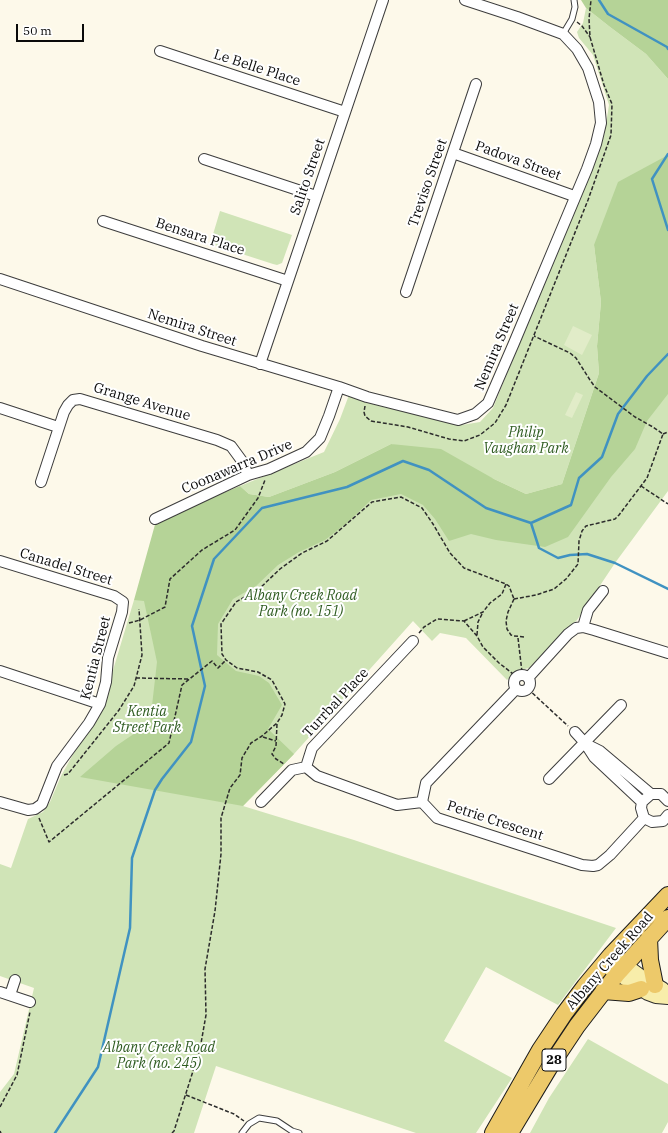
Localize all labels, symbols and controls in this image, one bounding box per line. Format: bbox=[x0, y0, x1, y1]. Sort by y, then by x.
scale bar bbox=[18, 16, 86, 42]
text: 50 m bbox=[23, 23, 52, 38]
street label: Le Belle Place bbox=[211, 46, 303, 90]
street label: Salito Street bbox=[287, 136, 329, 218]
street label: Treviso Street bbox=[405, 137, 451, 229]
street label: Padova Street bbox=[473, 138, 563, 184]
street label: Bensara Place bbox=[153, 215, 247, 259]
street label: Nemira Street bbox=[471, 301, 523, 393]
street label: Nemira Street bbox=[145, 306, 239, 350]
street label: Grange Avenue bbox=[92, 379, 192, 425]
park label: Philip Vaughan Park bbox=[483, 425, 569, 458]
street label: Coonawarra Drive bbox=[179, 436, 295, 498]
street label: Canadel Street bbox=[18, 545, 114, 589]
park label: Albany Creek Road Park (no. 151) bbox=[245, 588, 357, 620]
street label: Kentia Street bbox=[77, 614, 115, 702]
street label: Turrbal Place bbox=[300, 665, 372, 741]
park label: Kentia Street Park bbox=[113, 704, 181, 736]
street label: Petrie Crescent bbox=[445, 798, 545, 844]
street label: Albany Creek Road bbox=[563, 909, 657, 1013]
park label: Albany Creek Road Park (no. 245) bbox=[103, 1040, 215, 1072]
road number: 28 bbox=[542, 1049, 566, 1071]

